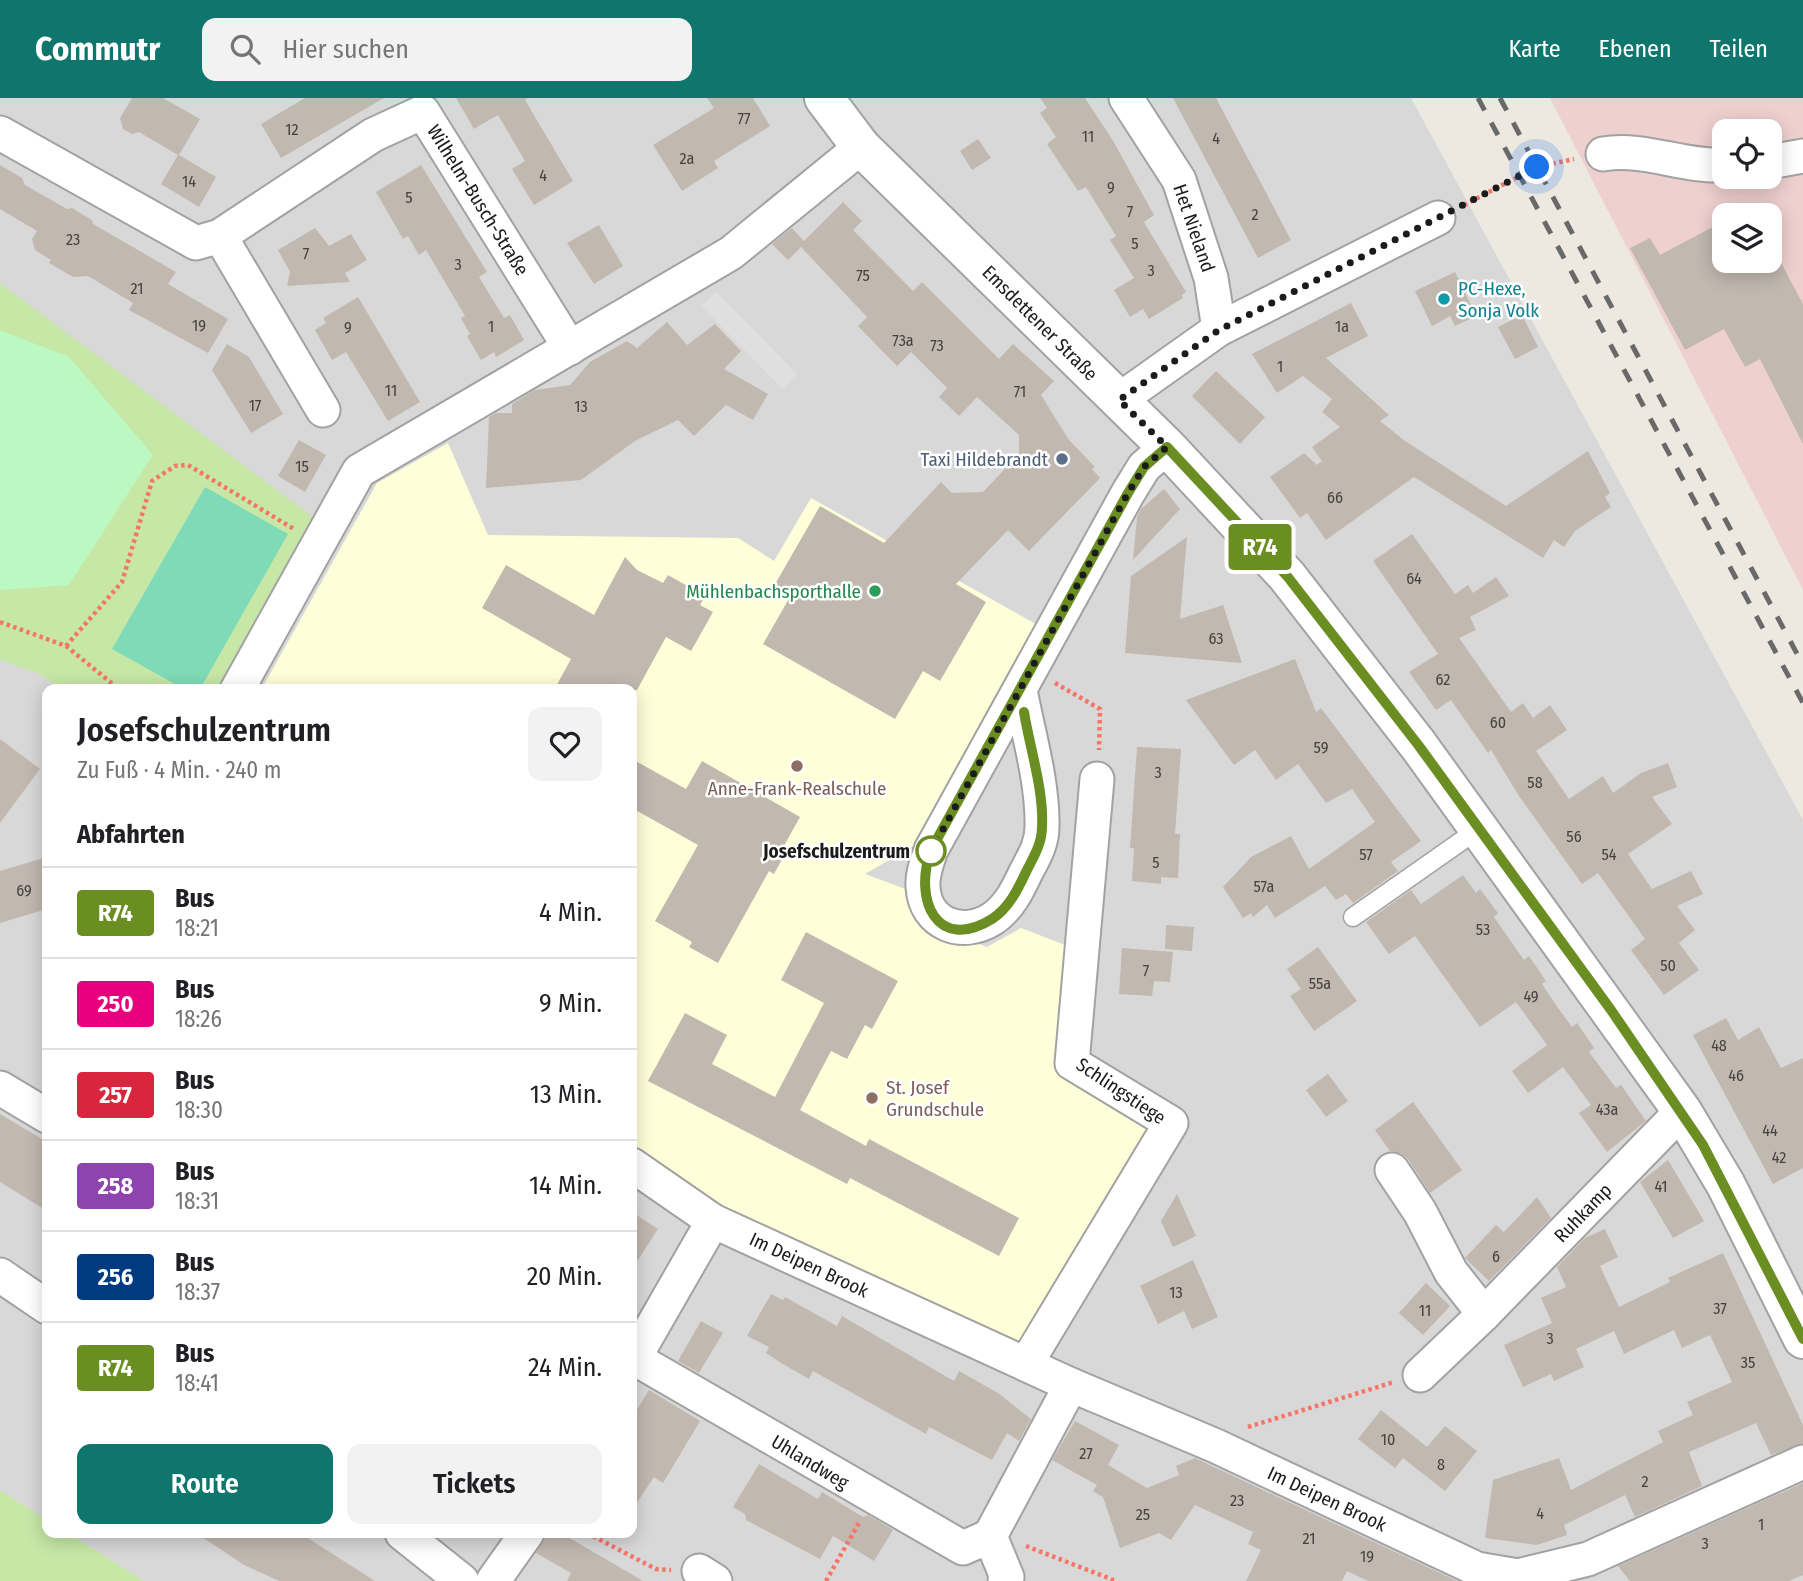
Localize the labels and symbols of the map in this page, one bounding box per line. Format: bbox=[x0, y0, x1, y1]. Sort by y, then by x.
house number: 77 bbox=[737, 109, 751, 128]
house number: 12 bbox=[285, 120, 299, 139]
street label: Wilhelm-Busch-Straße bbox=[422, 120, 534, 280]
house number: 11 bbox=[1082, 127, 1094, 146]
house number: 4 bbox=[1212, 129, 1220, 148]
house number: 2a bbox=[680, 149, 695, 168]
your location bbox=[1519, 149, 1554, 184]
house number: 4 bbox=[539, 166, 547, 185]
house number: 14 bbox=[182, 172, 196, 191]
house number: 9 bbox=[1107, 178, 1115, 197]
street label: Het Nieland bbox=[1168, 181, 1220, 275]
house number: 5 bbox=[405, 188, 413, 207]
house number: 7 bbox=[1127, 202, 1134, 221]
house number: 2 bbox=[1251, 205, 1259, 224]
house number: 23 bbox=[66, 230, 80, 249]
house number: 5 bbox=[1131, 234, 1139, 253]
house number: 7 bbox=[303, 244, 310, 263]
house number: 3 bbox=[454, 255, 462, 274]
street label: Emsdettener Straße bbox=[978, 261, 1102, 385]
house number: 3 bbox=[1147, 261, 1155, 280]
house number: 75 bbox=[856, 266, 870, 285]
place label: PC-Hexe, Sonja Volk bbox=[1458, 277, 1539, 322]
house number: 21 bbox=[131, 279, 143, 298]
marker: PC-Hexe, Sonja Volk bbox=[1436, 291, 1452, 307]
house number: 19 bbox=[192, 316, 206, 335]
house number: 1 bbox=[488, 317, 494, 336]
house number: 1a bbox=[1335, 317, 1349, 336]
house number: 9 bbox=[344, 318, 352, 337]
house number: 73a bbox=[892, 331, 914, 350]
house number: 73 bbox=[930, 336, 944, 355]
house number: 1 bbox=[1277, 357, 1283, 376]
house number: 11 bbox=[385, 381, 397, 400]
house number: 71 bbox=[1014, 382, 1026, 401]
house number: 17 bbox=[249, 396, 262, 415]
house number: 13 bbox=[574, 397, 588, 416]
place label: Taxi Hildebrandt bbox=[921, 448, 1049, 471]
marker: Taxi Hildebrandt bbox=[1054, 451, 1070, 467]
house number: 15 bbox=[295, 457, 309, 476]
house number: 66 bbox=[1327, 488, 1343, 507]
line badge: R74 bbox=[1220, 524, 1300, 570]
house number: 64 bbox=[1406, 569, 1422, 588]
place label: Mühlenbachsporthalle bbox=[686, 580, 861, 603]
marker: Mühlenbachsporthalle bbox=[867, 583, 883, 599]
house number: 63 bbox=[1208, 629, 1224, 648]
house number: 62 bbox=[1436, 670, 1450, 689]
house number: 60 bbox=[1490, 713, 1506, 732]
house number: 59 bbox=[1314, 738, 1329, 757]
marker: Anne-Frank-Realschule bbox=[789, 758, 805, 774]
house number: 3 bbox=[1154, 763, 1162, 782]
house number: 58 bbox=[1527, 773, 1543, 792]
place label: Anne-Frank-Realschule bbox=[708, 777, 886, 800]
house number: 56 bbox=[1566, 827, 1582, 846]
marker: Josefschulzentrum bbox=[916, 836, 946, 866]
place label: Josefschulzentrum bbox=[762, 840, 910, 863]
house number: 57 bbox=[1359, 845, 1373, 864]
house number: 54 bbox=[1601, 845, 1617, 864]
house number: 5 bbox=[1152, 853, 1160, 872]
house number: 57a bbox=[1254, 877, 1275, 896]
house number: 69 bbox=[16, 881, 32, 900]
house number: 53 bbox=[1476, 920, 1490, 939]
house number: 50 bbox=[1660, 956, 1676, 975]
house number: 7 bbox=[1143, 961, 1150, 980]
house number: 55a bbox=[1309, 974, 1331, 993]
house number: 49 bbox=[1523, 987, 1539, 1006]
house number: 48 bbox=[1711, 1036, 1727, 1055]
street label: Schlingstiege bbox=[1072, 1053, 1170, 1129]
house number: 46 bbox=[1728, 1066, 1744, 1085]
place label: St. Josef Grundschule bbox=[886, 1076, 984, 1121]
marker: St. Josef Grundschule bbox=[864, 1090, 880, 1106]
house number: 43a bbox=[1596, 1100, 1618, 1119]
house number: 44 bbox=[1762, 1121, 1778, 1140]
house number: 42 bbox=[1772, 1148, 1786, 1167]
house number: 41 bbox=[1654, 1177, 1668, 1196]
street label: Ruhkamp bbox=[1549, 1179, 1617, 1247]
street label: Im Deipen Brook bbox=[746, 1227, 872, 1303]
house number: 6 bbox=[1492, 1247, 1500, 1266]
house number: 13 bbox=[1169, 1283, 1183, 1302]
house number: 37 bbox=[1713, 1299, 1727, 1318]
house number: 11 bbox=[1419, 1301, 1431, 1320]
house number: 3 bbox=[1546, 1329, 1554, 1348]
house number: 35 bbox=[1741, 1353, 1755, 1372]
street label: Uhlandweg bbox=[767, 1430, 853, 1494]
house number: 10 bbox=[1381, 1430, 1395, 1449]
house number: 27 bbox=[1079, 1444, 1093, 1463]
house number: 8 bbox=[1437, 1455, 1445, 1474]
street label: Im Deipen Brook bbox=[1264, 1461, 1390, 1537]
house number: 2 bbox=[1641, 1472, 1649, 1491]
house number: 23 bbox=[1230, 1491, 1244, 1510]
house number: 4 bbox=[1536, 1504, 1544, 1523]
house number: 25 bbox=[1136, 1505, 1150, 1524]
house number: 1 bbox=[1758, 1515, 1764, 1534]
house number: 21 bbox=[1303, 1529, 1315, 1548]
house number: 3 bbox=[1701, 1534, 1709, 1553]
house number: 19 bbox=[1360, 1547, 1374, 1566]

